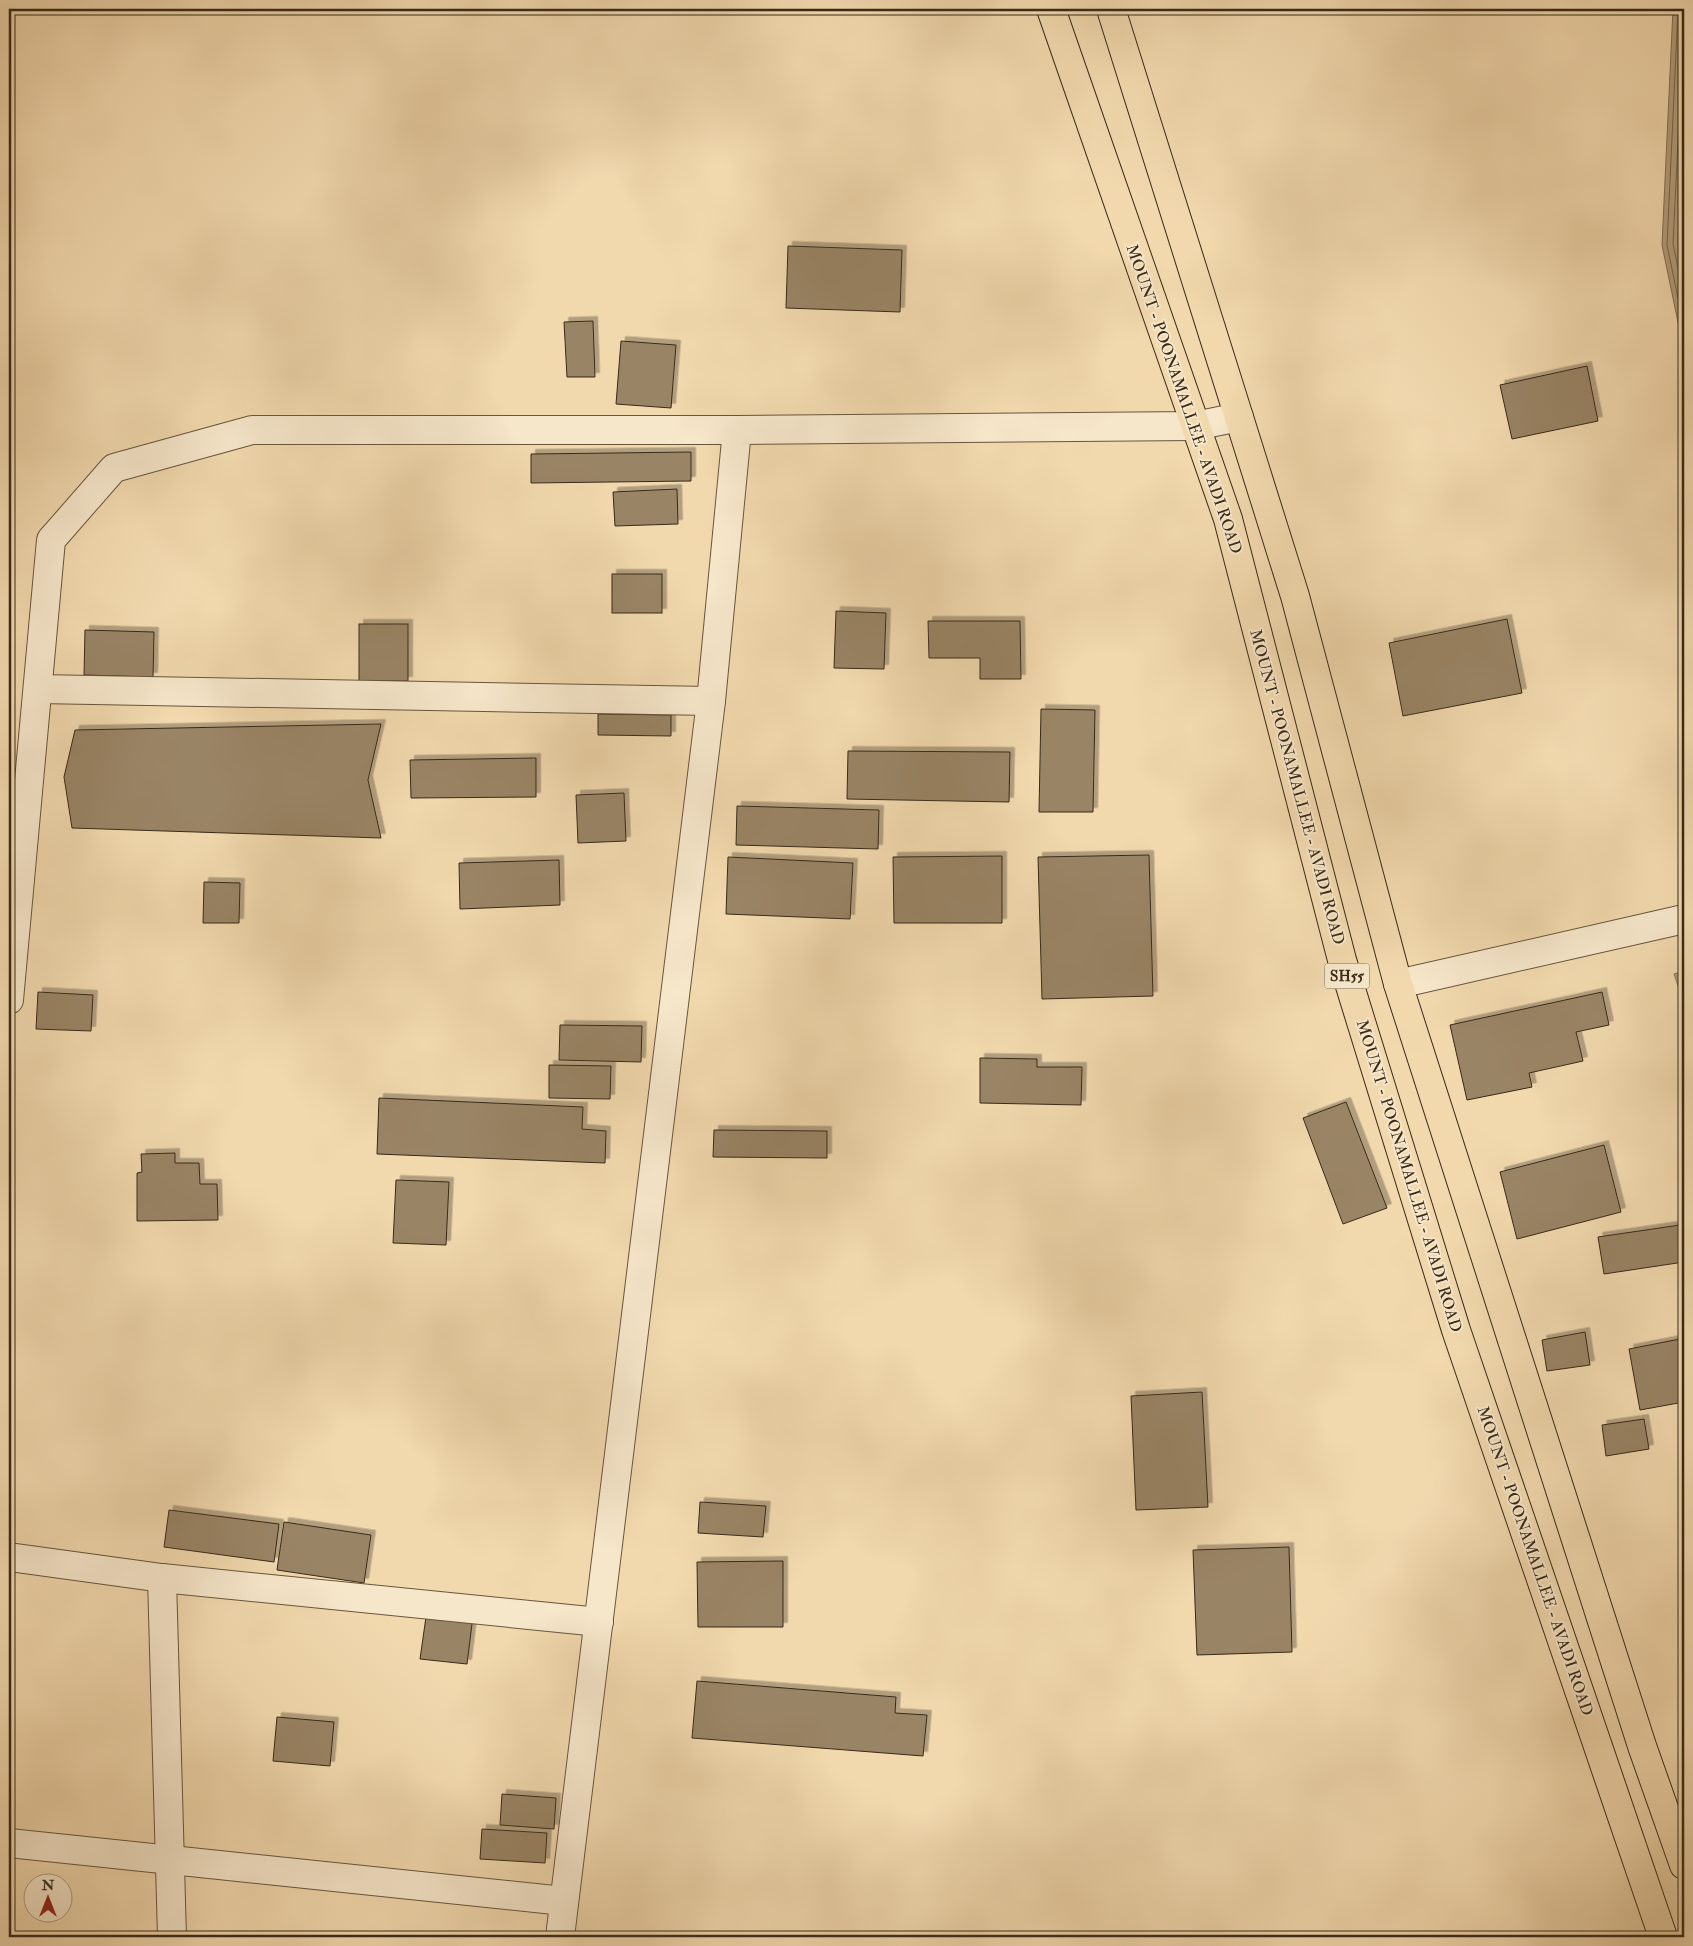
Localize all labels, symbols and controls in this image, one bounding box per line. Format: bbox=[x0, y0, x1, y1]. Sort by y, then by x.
street label: MOUNT - POONAMALLEE - AVADI ROAD bbox=[1121, 242, 1247, 556]
street label: MOUNT - POONAMALLEE - AVADI ROAD bbox=[1245, 627, 1349, 947]
road number: SH55 bbox=[1324, 964, 1370, 988]
street label: MOUNT - POONAMALLEE - AVADI ROAD bbox=[1352, 1017, 1466, 1335]
street label: MOUNT - POONAMALLEE - AVADI ROAD bbox=[1472, 1404, 1598, 1718]
north arrow bbox=[22, 1874, 72, 1924]
text: N bbox=[41, 1877, 55, 1894]

